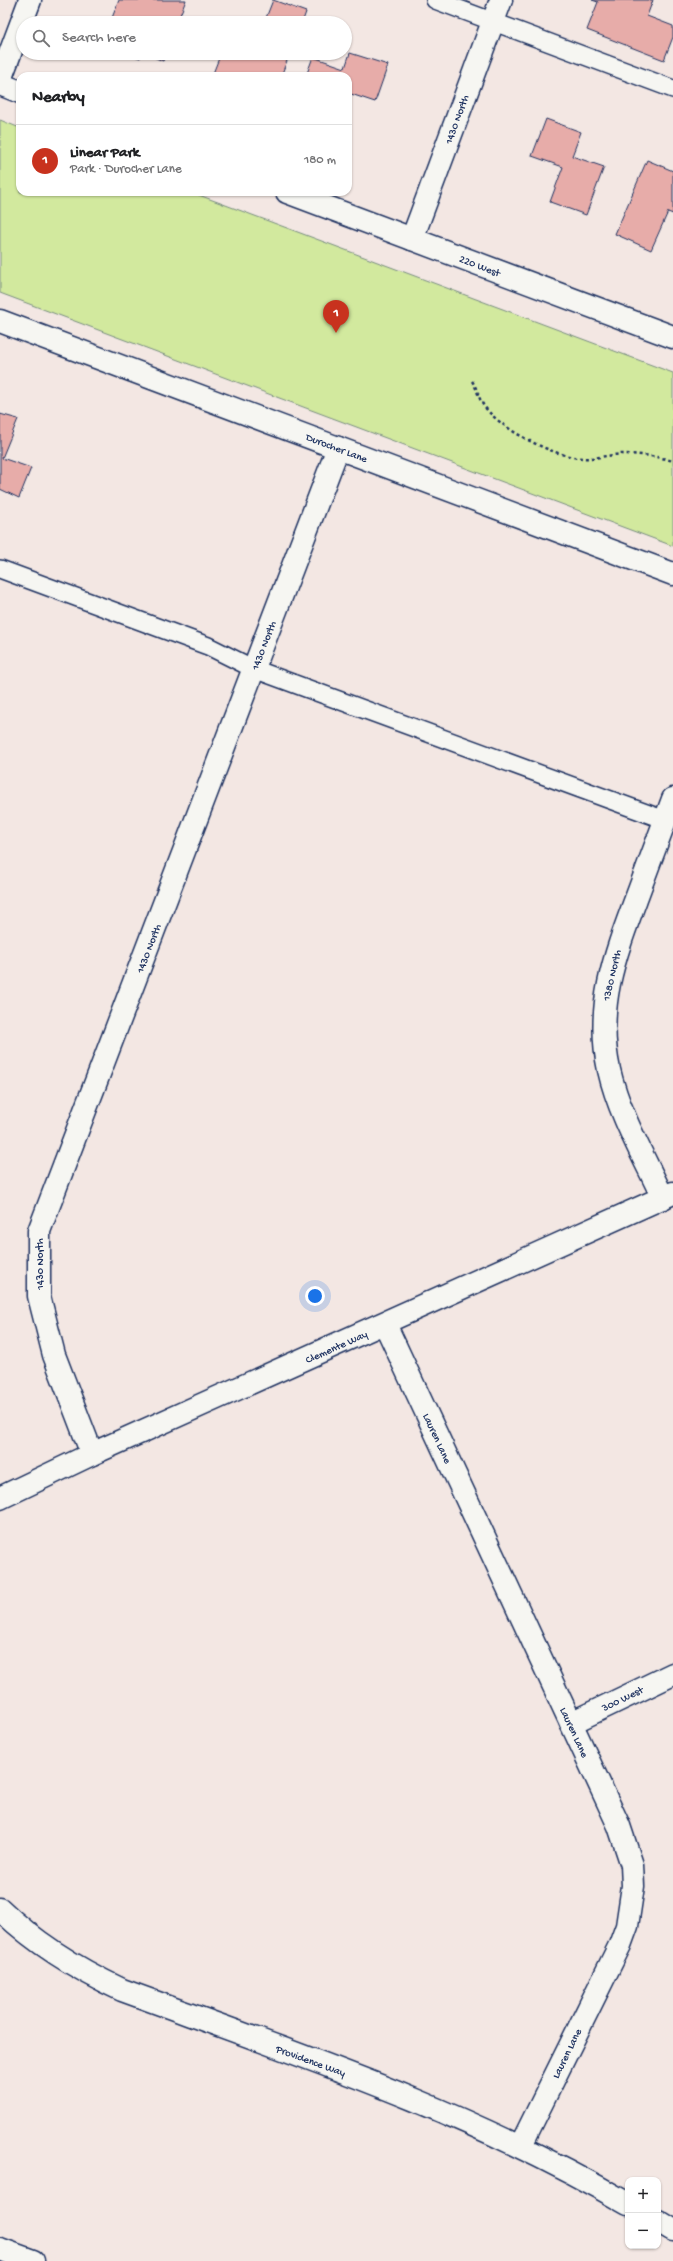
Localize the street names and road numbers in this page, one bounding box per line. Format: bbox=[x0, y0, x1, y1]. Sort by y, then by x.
street label: 1430 North bbox=[443, 93, 472, 147]
street label: 220 West bbox=[457, 254, 503, 281]
street label: Durocher Lane bbox=[303, 431, 369, 466]
street label: 1430 North bbox=[250, 619, 280, 673]
street label: 1430 North bbox=[135, 922, 165, 976]
street label: 1380 North bbox=[601, 949, 625, 1003]
street label: 1430 North bbox=[35, 1238, 47, 1291]
street label: Clemente Way bbox=[304, 1329, 370, 1367]
street label: Lauren Lane bbox=[419, 1412, 453, 1466]
street label: 300 West bbox=[599, 1684, 647, 1715]
street label: Lauren Lane bbox=[556, 1706, 590, 1760]
street label: Lauren Lane bbox=[551, 2027, 585, 2081]
street label: Providence Way bbox=[273, 2043, 347, 2080]

